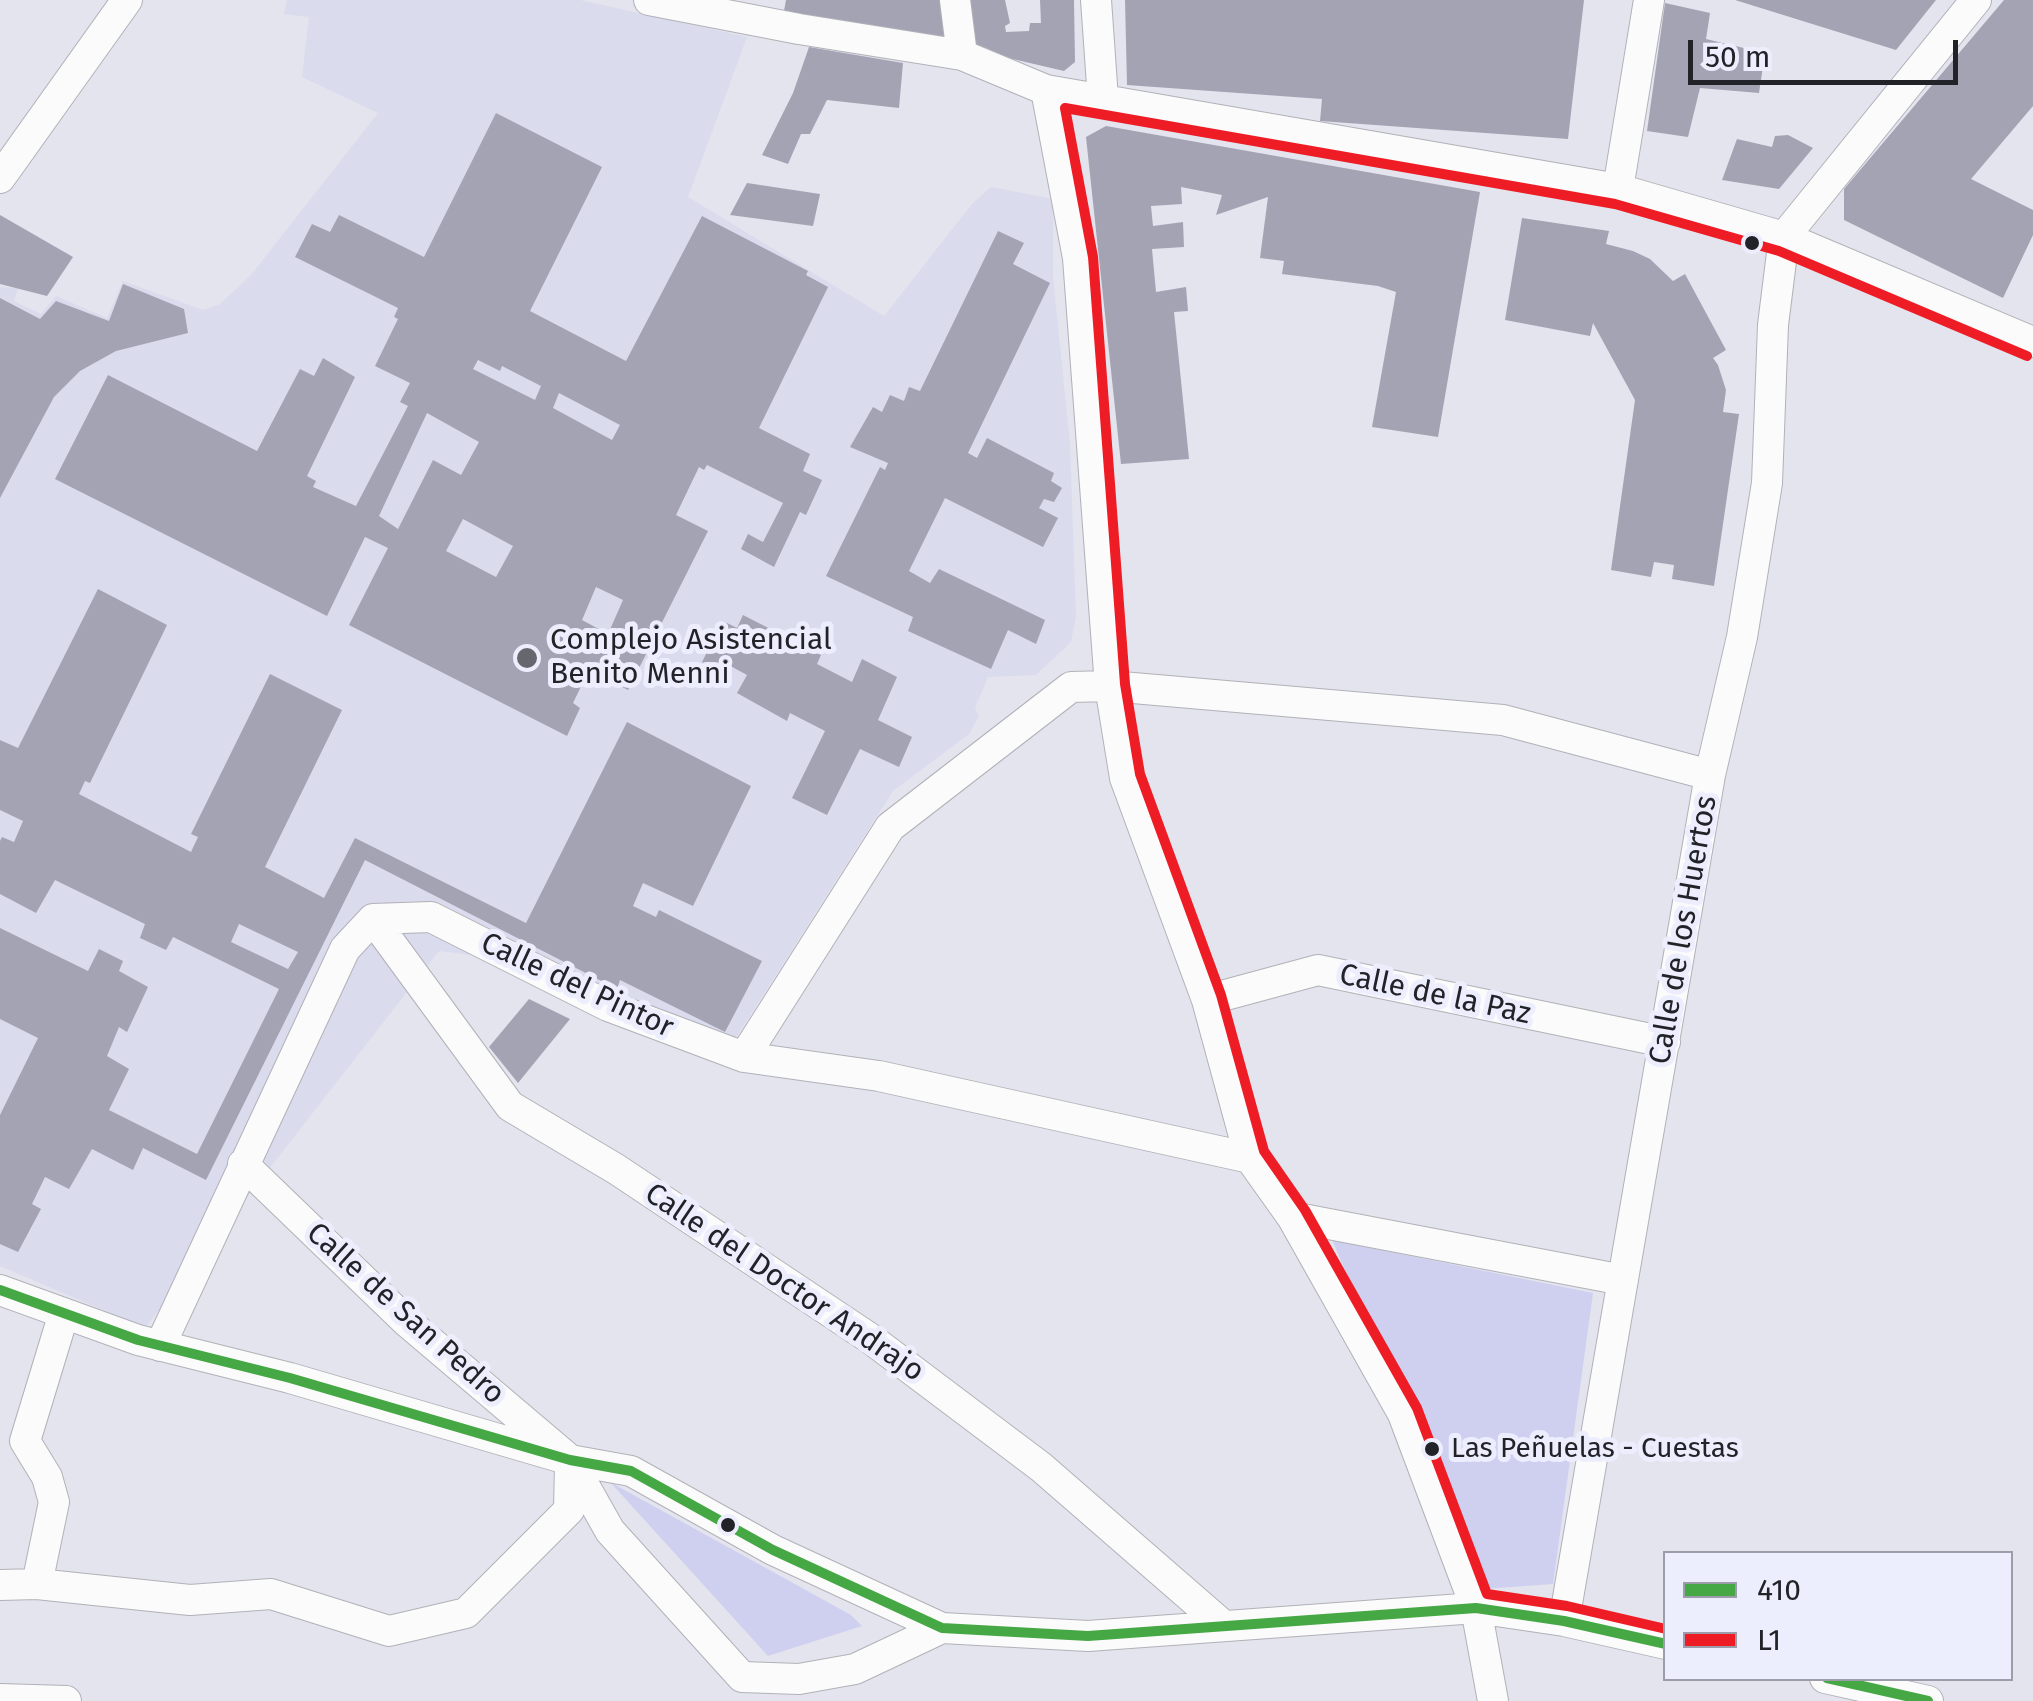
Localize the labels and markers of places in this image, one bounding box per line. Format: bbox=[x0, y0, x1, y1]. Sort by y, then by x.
unlabelled marker bbox=[1742, 233, 1762, 253]
place label: Complejo Asistencial Benito Menni bbox=[550, 623, 832, 694]
marker: Complejo Asistencial Benito Menni bbox=[514, 645, 540, 671]
place label: Las Peñuelas - Cuestas bbox=[1451, 1432, 1739, 1466]
marker: Las Peñuelas - Cuestas bbox=[1422, 1439, 1442, 1459]
unlabelled marker bbox=[718, 1515, 738, 1535]

